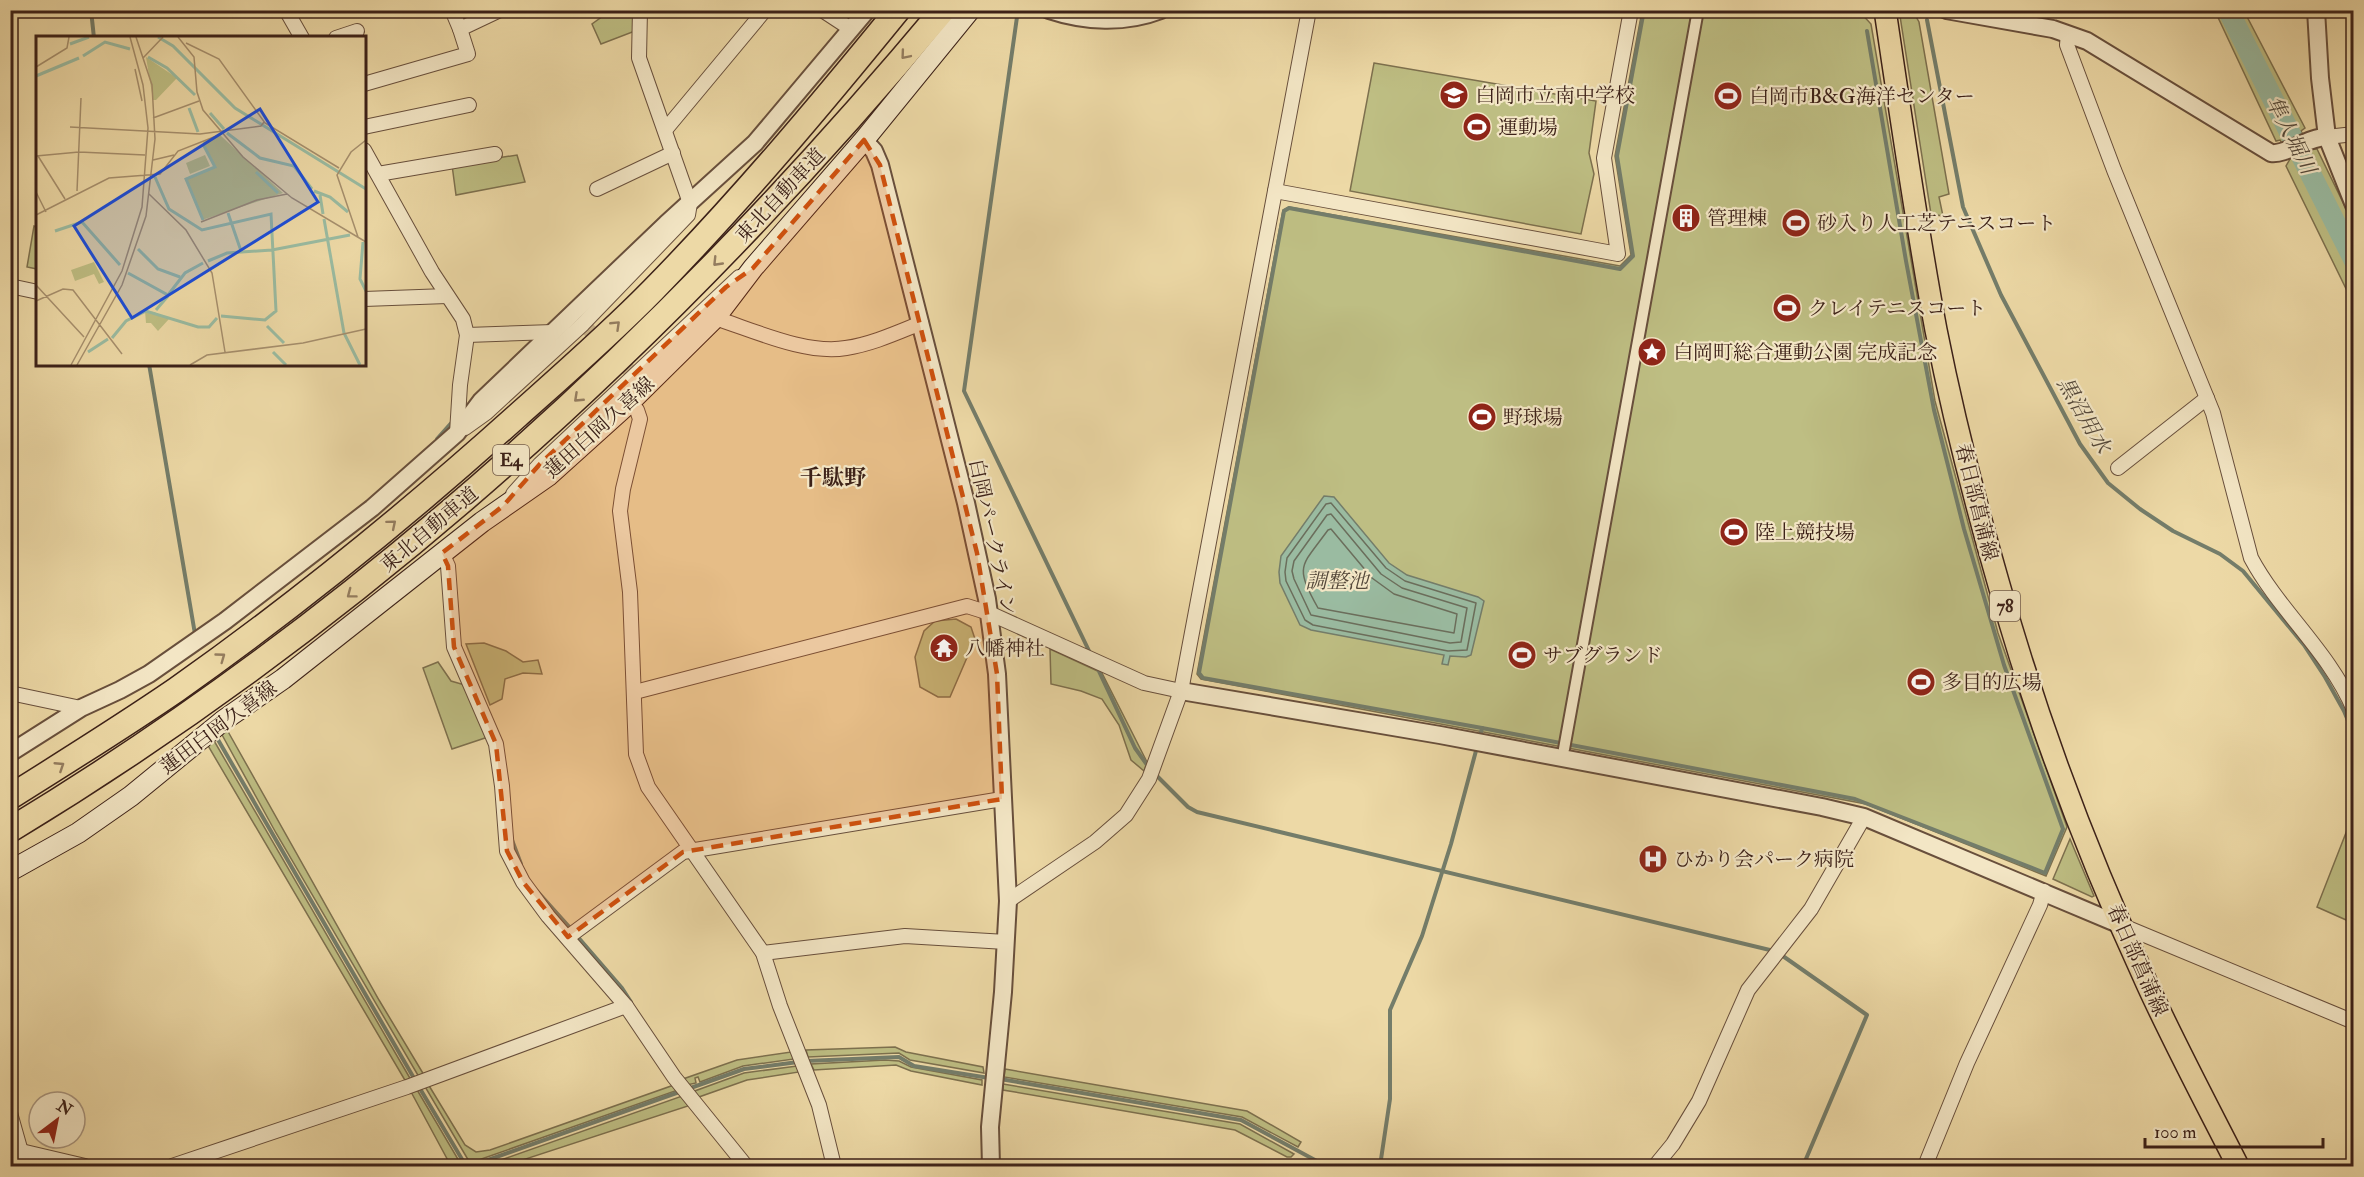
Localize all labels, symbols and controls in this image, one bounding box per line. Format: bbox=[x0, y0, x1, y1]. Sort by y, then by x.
inset map bbox=[36, 36, 366, 366]
one-way arrow bbox=[902, 48, 913, 59]
school or university icon: 白岡市立南中学校 bbox=[1438, 79, 1470, 111]
sports icon: 白岡市B&G海洋センター bbox=[1712, 80, 1744, 112]
place label: 白岡市立南中学校 bbox=[1475, 83, 1635, 108]
place label: 白岡市B&G海洋センター bbox=[1749, 84, 1975, 109]
water label: 隼人堀川 bbox=[2259, 92, 2323, 181]
sports icon: 運動場 bbox=[1461, 111, 1493, 143]
place label: 運動場 bbox=[1498, 115, 1558, 140]
street label: 東北自動車道 bbox=[730, 143, 830, 248]
building icon: 管理棟 bbox=[1670, 202, 1702, 234]
place label: 管理棟 bbox=[1707, 206, 1767, 231]
sports icon: 砂入り人工芝テニスコート bbox=[1780, 207, 1812, 239]
place label: 砂入り人工芝テニスコート bbox=[1817, 211, 2056, 236]
one-way arrow bbox=[714, 254, 725, 265]
sports icon: クレイテニスコート bbox=[1771, 292, 1803, 324]
place label: クレイテニスコート bbox=[1808, 296, 1986, 321]
one-way arrow bbox=[609, 321, 620, 332]
place icon: 白岡町総合運動公園 完成記念 bbox=[1636, 336, 1668, 368]
place label: 白岡町総合運動公園 完成記念 bbox=[1673, 340, 1937, 365]
street label: 蓮田白岡久喜線 bbox=[539, 371, 660, 484]
water label: 黒沼用水 bbox=[2051, 372, 2117, 460]
one-way arrow bbox=[575, 391, 585, 402]
sports icon: 野球場 bbox=[1466, 401, 1498, 433]
place label: 野球場 bbox=[1503, 405, 1563, 430]
street label: 春日部菖蒲線 bbox=[1950, 441, 2003, 563]
road number: E4 bbox=[493, 445, 529, 475]
street label: 白岡パークライン bbox=[964, 457, 1021, 618]
district label: 千駄野 bbox=[800, 464, 867, 492]
street label: 東北自動車道 bbox=[375, 481, 483, 578]
sports icon: 陸上競技場 bbox=[1718, 516, 1750, 548]
one-way arrow bbox=[385, 520, 396, 531]
place label: 陸上競技場 bbox=[1755, 520, 1855, 545]
water label: 調整池 bbox=[1306, 568, 1370, 595]
one-way arrow bbox=[347, 587, 358, 598]
road number: 78 bbox=[1990, 591, 2020, 621]
temple icon: 八幡神社 bbox=[928, 632, 960, 664]
place label: 八幡神社 bbox=[965, 636, 1045, 661]
sports icon: サブグランド bbox=[1506, 639, 1538, 671]
place label: サブグランド bbox=[1543, 643, 1662, 668]
one-way arrow bbox=[215, 653, 226, 664]
sports icon: 多目的広場 bbox=[1905, 666, 1937, 698]
place label: 多目的広場 bbox=[1942, 670, 2042, 695]
street label: 蓮田白岡久喜線 bbox=[155, 675, 282, 780]
one-way arrow bbox=[53, 762, 64, 773]
hospital icon: ひかり会パーク病院 bbox=[1637, 843, 1669, 875]
place label: ひかり会パーク病院 bbox=[1674, 847, 1854, 872]
street label: 春日部菖蒲線 bbox=[2102, 900, 2173, 1020]
north arrow bbox=[27, 1090, 87, 1150]
text: N bbox=[52, 1095, 76, 1121]
scale bar bbox=[2145, 1111, 2324, 1149]
text: 100 m bbox=[2154, 1121, 2197, 1144]

